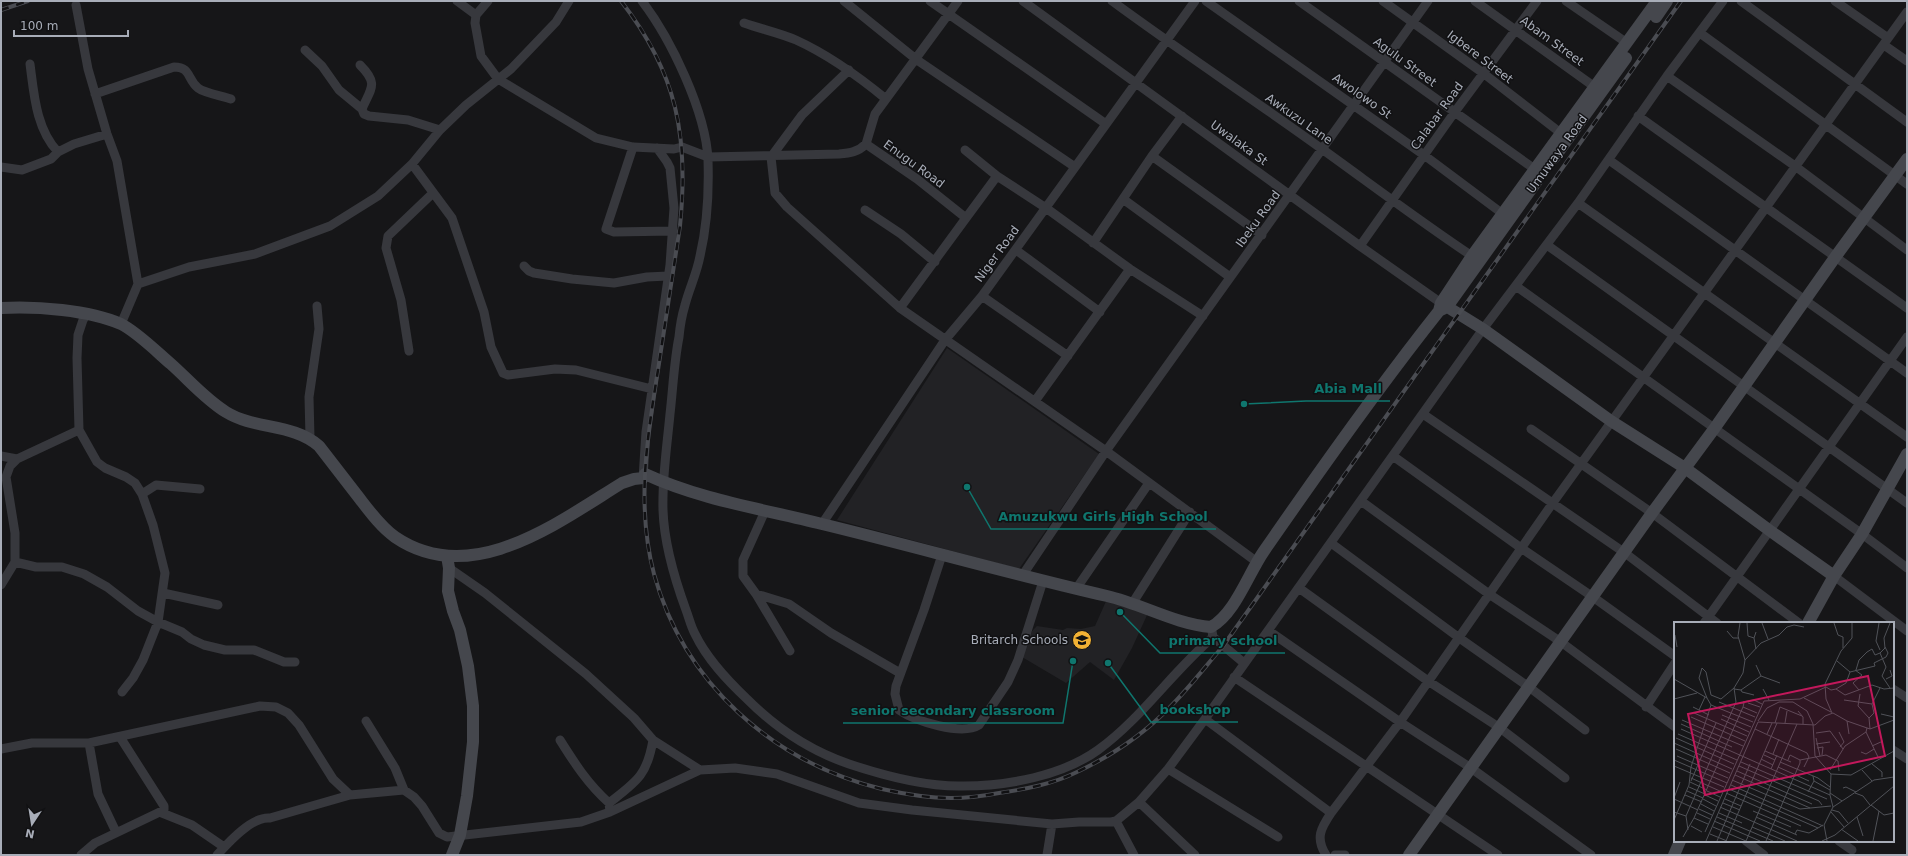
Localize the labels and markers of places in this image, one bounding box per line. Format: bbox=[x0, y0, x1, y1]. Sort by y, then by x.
callout: Abia Mall bbox=[1306, 376, 1390, 401]
callout: Amuzukwu Girls High School bbox=[991, 504, 1216, 529]
callout: primary school bbox=[1160, 628, 1285, 653]
school or university icon: Britarch Schools bbox=[1071, 629, 1093, 651]
place label: Britarch Schools bbox=[971, 633, 1068, 647]
callout: bookshop bbox=[1151, 697, 1238, 722]
callout: senior secondary classroom bbox=[843, 698, 1063, 723]

